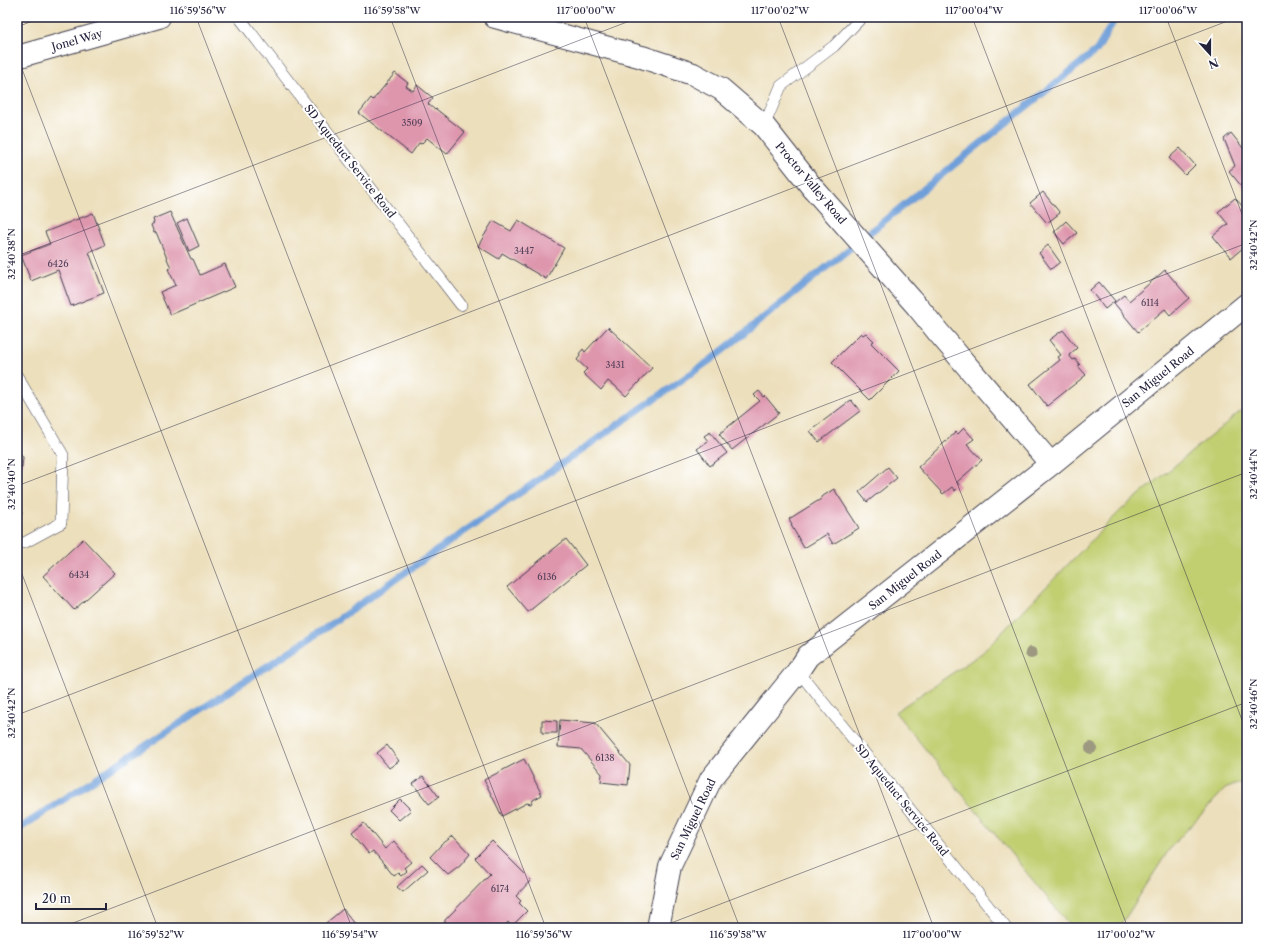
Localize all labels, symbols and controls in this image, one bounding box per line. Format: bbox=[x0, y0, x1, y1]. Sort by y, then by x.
text: 116°59'56"W bbox=[170, 4, 227, 17]
text: 116°59'58"W bbox=[364, 4, 421, 17]
text: 117°00'00"W bbox=[557, 4, 616, 17]
text: 117°00'02"W bbox=[751, 4, 810, 17]
text: 117°00'04"W bbox=[945, 4, 1004, 17]
text: 117°00'06"W bbox=[1139, 4, 1198, 17]
street label: Jonel Way bbox=[48, 26, 105, 54]
north arrow bbox=[1190, 34, 1230, 74]
text: N bbox=[1206, 55, 1221, 72]
street label: SD Aqueduct Service Road bbox=[301, 101, 399, 221]
house number: 3509 bbox=[402, 117, 422, 128]
street label: Proctor Valley Road bbox=[773, 139, 850, 227]
text: 32°40'42"N bbox=[1247, 219, 1260, 271]
text: 32°40'38"N bbox=[5, 228, 18, 280]
house number: 3447 bbox=[514, 245, 534, 256]
house number: 6426 bbox=[48, 258, 68, 269]
house number: 6114 bbox=[1141, 297, 1159, 308]
street label: San Miguel Road bbox=[1119, 343, 1197, 410]
house number: 3431 bbox=[606, 359, 625, 370]
text: 32°40'44"N bbox=[1247, 448, 1260, 500]
text: 32°40'40"N bbox=[5, 458, 18, 510]
street label: San Miguel Road bbox=[866, 547, 945, 613]
house number: 6434 bbox=[69, 569, 89, 580]
house number: 6136 bbox=[537, 571, 557, 582]
text: 32°40'46"N bbox=[1247, 678, 1260, 730]
text: 32°40'42"N bbox=[5, 687, 18, 739]
street label: SD Aqueduct Service Road bbox=[852, 741, 952, 859]
house number: 6138 bbox=[595, 752, 615, 763]
street label: San Miguel Road bbox=[667, 776, 719, 862]
house number: 6174 bbox=[491, 883, 509, 894]
scale bar bbox=[36, 885, 106, 911]
text: 20 m bbox=[42, 891, 71, 906]
text: 116°59'52"W bbox=[128, 928, 185, 941]
text: 116°59'54"W bbox=[322, 928, 379, 941]
text: 116°59'56"W bbox=[516, 928, 573, 941]
text: 116°59'58"W bbox=[710, 928, 767, 941]
text: 117°00'00"W bbox=[903, 928, 962, 941]
text: 117°00'02"W bbox=[1097, 928, 1156, 941]

